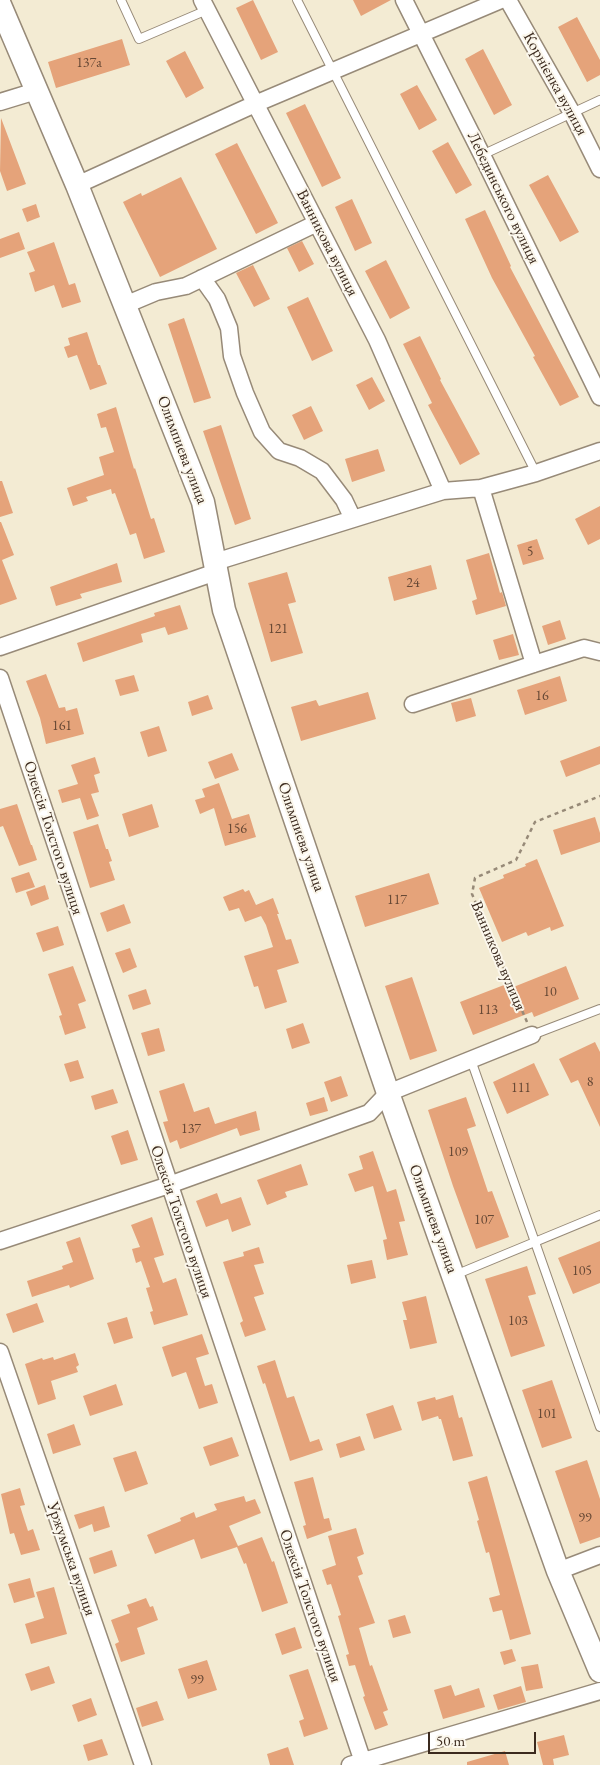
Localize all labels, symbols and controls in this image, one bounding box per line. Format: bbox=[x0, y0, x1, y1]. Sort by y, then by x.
street label: Корнієнка вулиця bbox=[519, 29, 591, 139]
house number: 137а bbox=[76, 55, 102, 71]
street label: Лебединського вулиця bbox=[463, 129, 543, 267]
street label: Ванникова вулиця bbox=[292, 186, 362, 300]
street label: Олимпиева улица bbox=[153, 393, 211, 507]
house number: 5 bbox=[527, 544, 533, 560]
house number: 24 bbox=[406, 575, 420, 591]
house number: 121 bbox=[268, 621, 288, 637]
house number: 16 bbox=[535, 688, 549, 704]
house number: 161 bbox=[52, 718, 72, 734]
street label: Олексія Толстого вулиця bbox=[19, 759, 87, 917]
street label: Олимпиева улица bbox=[273, 780, 329, 894]
house number: 156 bbox=[227, 821, 247, 837]
house number: 117 bbox=[387, 892, 407, 908]
street label: Ванникова вулиця bbox=[466, 898, 530, 1014]
house number: 10 bbox=[543, 984, 557, 1000]
house number: 113 bbox=[478, 1002, 498, 1018]
house number: 8 bbox=[587, 1074, 593, 1090]
house number: 111 bbox=[511, 1080, 531, 1096]
house number: 137 bbox=[181, 1121, 201, 1137]
street label: Олексія Толстого вулиця bbox=[146, 1143, 216, 1301]
house number: 109 bbox=[448, 1144, 468, 1160]
street label: Олимпиева улица bbox=[404, 1162, 462, 1276]
house number: 107 bbox=[474, 1212, 494, 1228]
house number: 105 bbox=[572, 1263, 592, 1279]
house number: 103 bbox=[508, 1313, 528, 1329]
house number: 101 bbox=[537, 1406, 557, 1422]
street label: Уржумська вулиця bbox=[43, 1500, 99, 1618]
house number: 99 bbox=[578, 1510, 592, 1526]
street label: Олексія Толстого вулиця bbox=[275, 1527, 345, 1685]
house number: 99 bbox=[190, 1672, 204, 1688]
scale bar bbox=[430, 1722, 538, 1754]
text: 50 m bbox=[436, 1731, 465, 1750]

